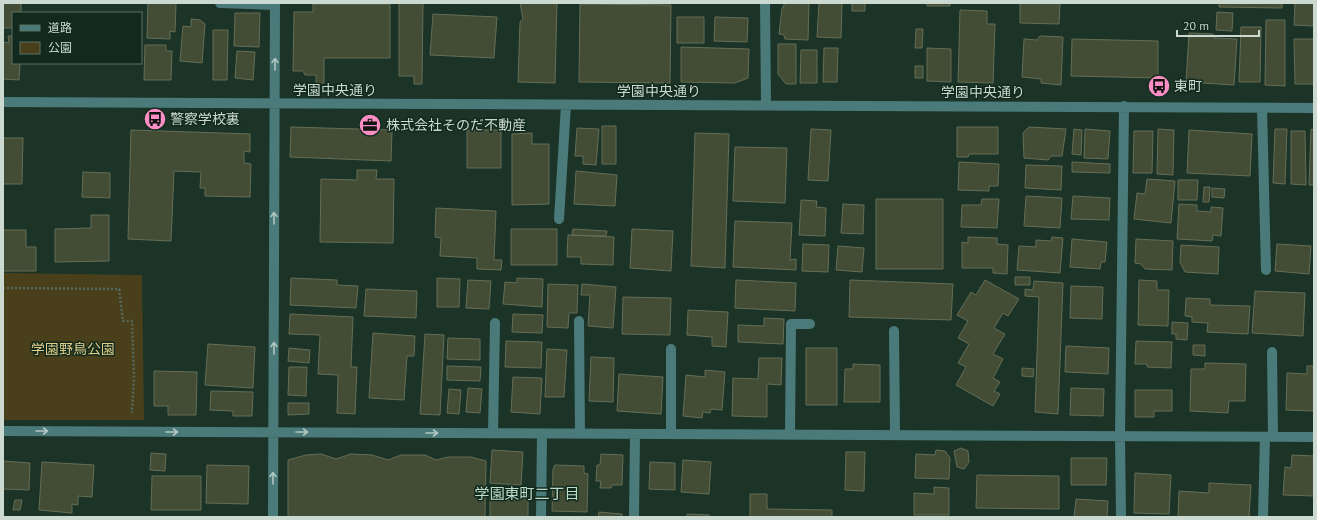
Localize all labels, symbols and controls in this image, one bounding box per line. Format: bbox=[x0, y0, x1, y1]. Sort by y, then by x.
legend bbox=[12, 12, 142, 64]
scale bar bbox=[1177, 12, 1259, 38]
text: 20 m bbox=[1183, 18, 1209, 33]
text: 道路 bbox=[48, 20, 72, 35]
text: 公園 bbox=[48, 40, 72, 55]
one-way arrow bbox=[271, 58, 279, 71]
bus stop icon: 東町 bbox=[1146, 73, 1172, 99]
place label: 東町 bbox=[1174, 77, 1202, 95]
street label: 学園中央通り bbox=[293, 81, 377, 99]
street label: 学園中央通り bbox=[617, 82, 701, 100]
street label: 学園中央通り bbox=[941, 83, 1025, 101]
bus stop icon: 警察学校裏 bbox=[142, 106, 168, 132]
place label: 警察学校裏 bbox=[170, 110, 240, 128]
office icon: 株式会社そのだ不動産 bbox=[357, 112, 383, 138]
place label: 株式会社そのだ不動産 bbox=[386, 116, 526, 134]
one-way arrow bbox=[270, 212, 278, 225]
park label: 学園野鳥公園 bbox=[31, 340, 115, 358]
one-way arrow bbox=[270, 342, 278, 355]
one-way arrow bbox=[35, 427, 48, 435]
one-way arrow bbox=[165, 428, 178, 436]
one-way arrow bbox=[295, 428, 308, 436]
one-way arrow bbox=[425, 429, 438, 437]
one-way arrow bbox=[269, 472, 277, 485]
district label: 学園東町二丁目 bbox=[474, 484, 580, 503]

